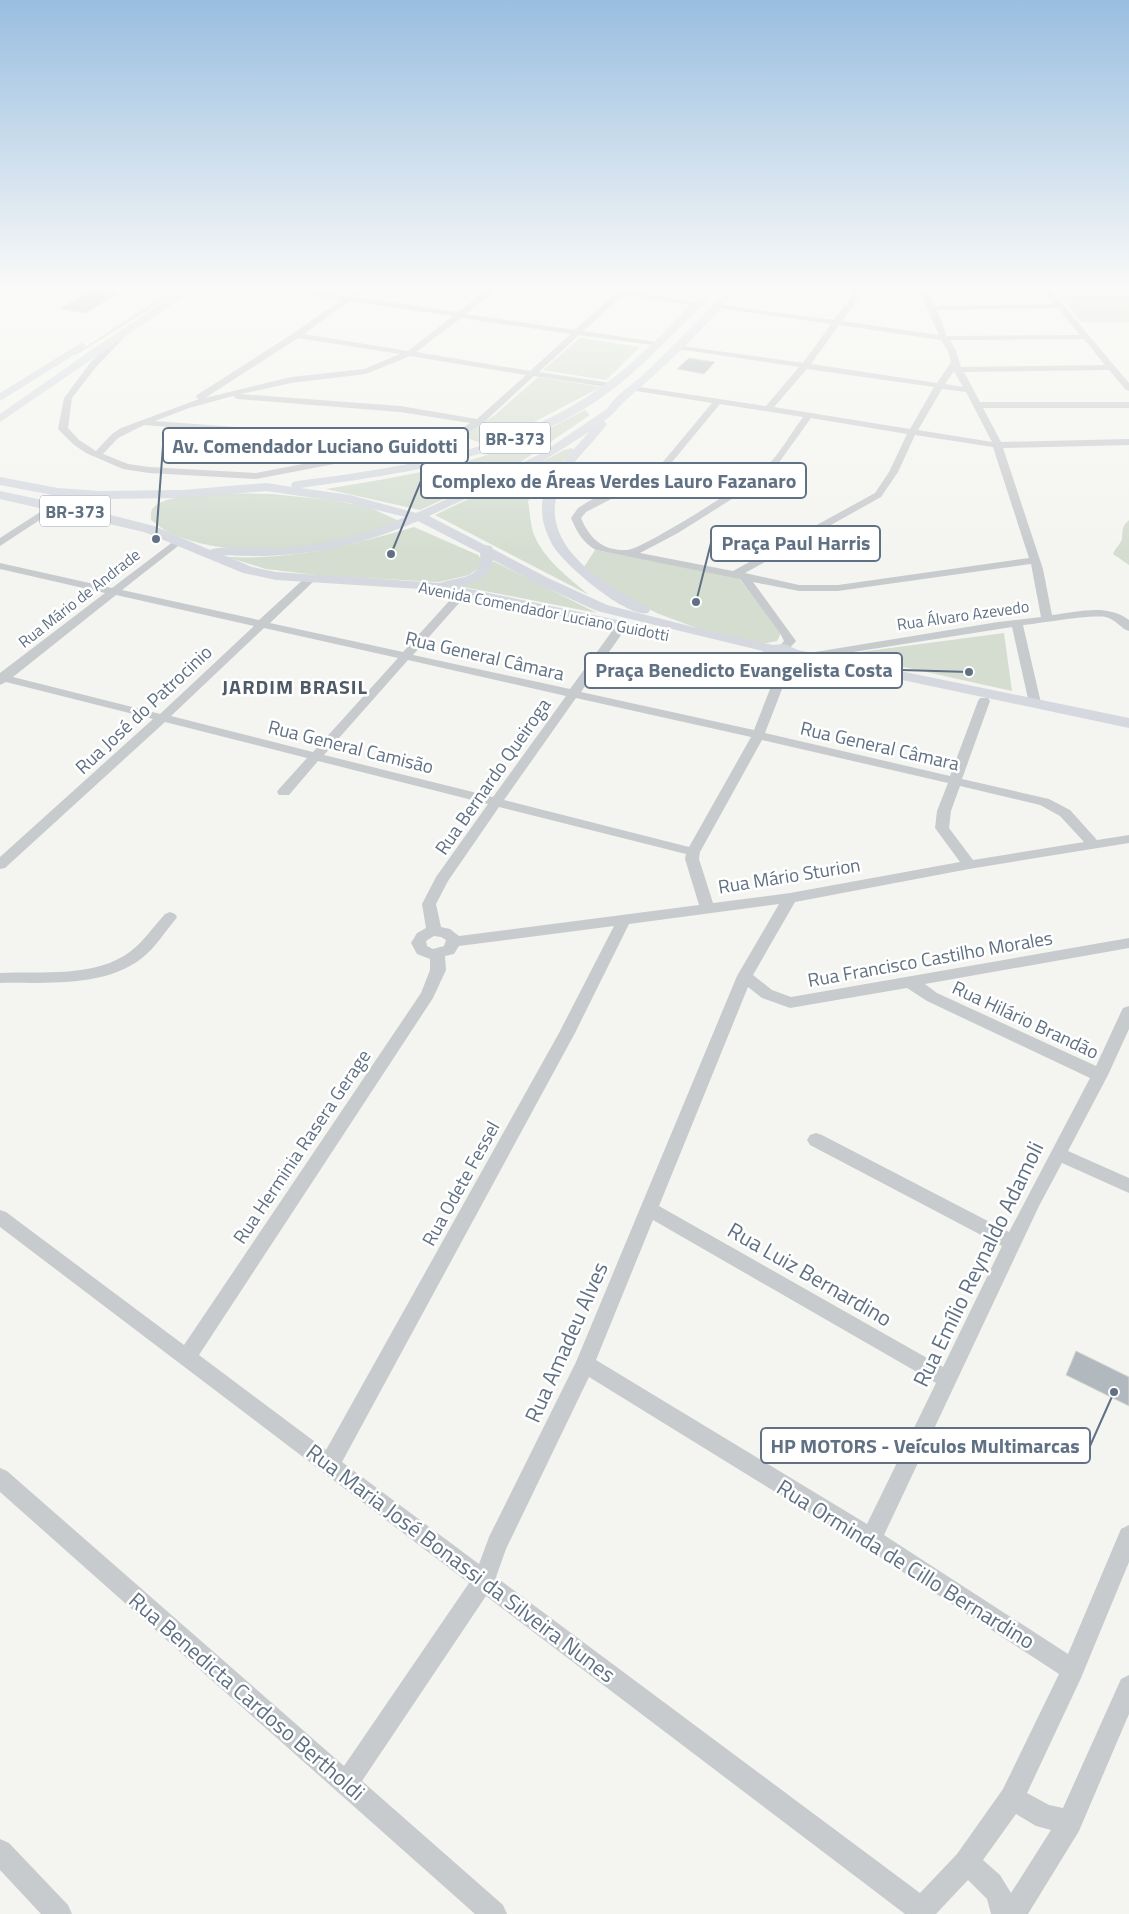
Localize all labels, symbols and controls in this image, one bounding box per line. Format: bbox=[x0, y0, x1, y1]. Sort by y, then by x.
road number: BR-373 bbox=[480, 422, 550, 453]
callout: Av. Comendador Luciano Guidotti bbox=[163, 428, 468, 463]
text: Av. Comendador Luciano Guidotti bbox=[172, 430, 458, 461]
callout: Complexo de Áreas Verdes Lauro Fazanaro bbox=[421, 463, 806, 498]
text: Complexo de Áreas Verdes Lauro Fazanaro bbox=[432, 465, 796, 496]
road number: BR-373 bbox=[40, 496, 110, 526]
callout: Praça Paul Harris bbox=[711, 526, 880, 561]
text: Praça Paul Harris bbox=[722, 527, 870, 558]
street label: Rua Mário de Andrade bbox=[13, 543, 145, 653]
street label: Avenida Comendador Luciano Guidotti bbox=[417, 575, 671, 647]
street label: Rua Álvaro Azevedo bbox=[895, 594, 1031, 636]
street label: Rua General Câmara bbox=[403, 623, 568, 688]
street label: Rua José do Patrocinio bbox=[68, 638, 218, 780]
callout: Praça Benedicto Evangelista Costa bbox=[585, 653, 902, 688]
text: Praça Benedicto Evangelista Costa bbox=[595, 654, 893, 685]
district label: JARDIM BRASIL bbox=[222, 671, 368, 702]
street label: Rua Bernardo Queiroga bbox=[427, 691, 557, 860]
street label: Rua General Camisão bbox=[265, 711, 437, 781]
street label: Rua General Câmara bbox=[798, 713, 963, 778]
street label: Rua Mário Sturion bbox=[716, 849, 862, 901]
street label: Rua Francisco Castilho Morales bbox=[805, 922, 1055, 994]
street label: Rua Hilário Brandão bbox=[948, 972, 1104, 1066]
street label: Rua Herminia Rasera Gerage bbox=[225, 1043, 377, 1249]
street label: Rua Odete Fessel bbox=[414, 1115, 506, 1251]
street label: Rua Emílio Reynaldo Adamoli bbox=[904, 1135, 1052, 1393]
street label: Rua Luiz Bernardino bbox=[721, 1213, 899, 1335]
street label: Rua Amadeu Alves bbox=[515, 1256, 617, 1428]
callout: HP MOTORS - Veículos Multimarcas bbox=[761, 1428, 1090, 1463]
text: HP MOTORS - Veículos Multimarcas bbox=[770, 1430, 1080, 1461]
street label: Rua Maria José Bonassi da Silveira Nunes bbox=[299, 1435, 623, 1691]
street label: Rua Orminda de Cillo Bernardino bbox=[770, 1470, 1042, 1658]
street label: Rua Benedicta Cardoso Bertholdi bbox=[121, 1584, 373, 1808]

